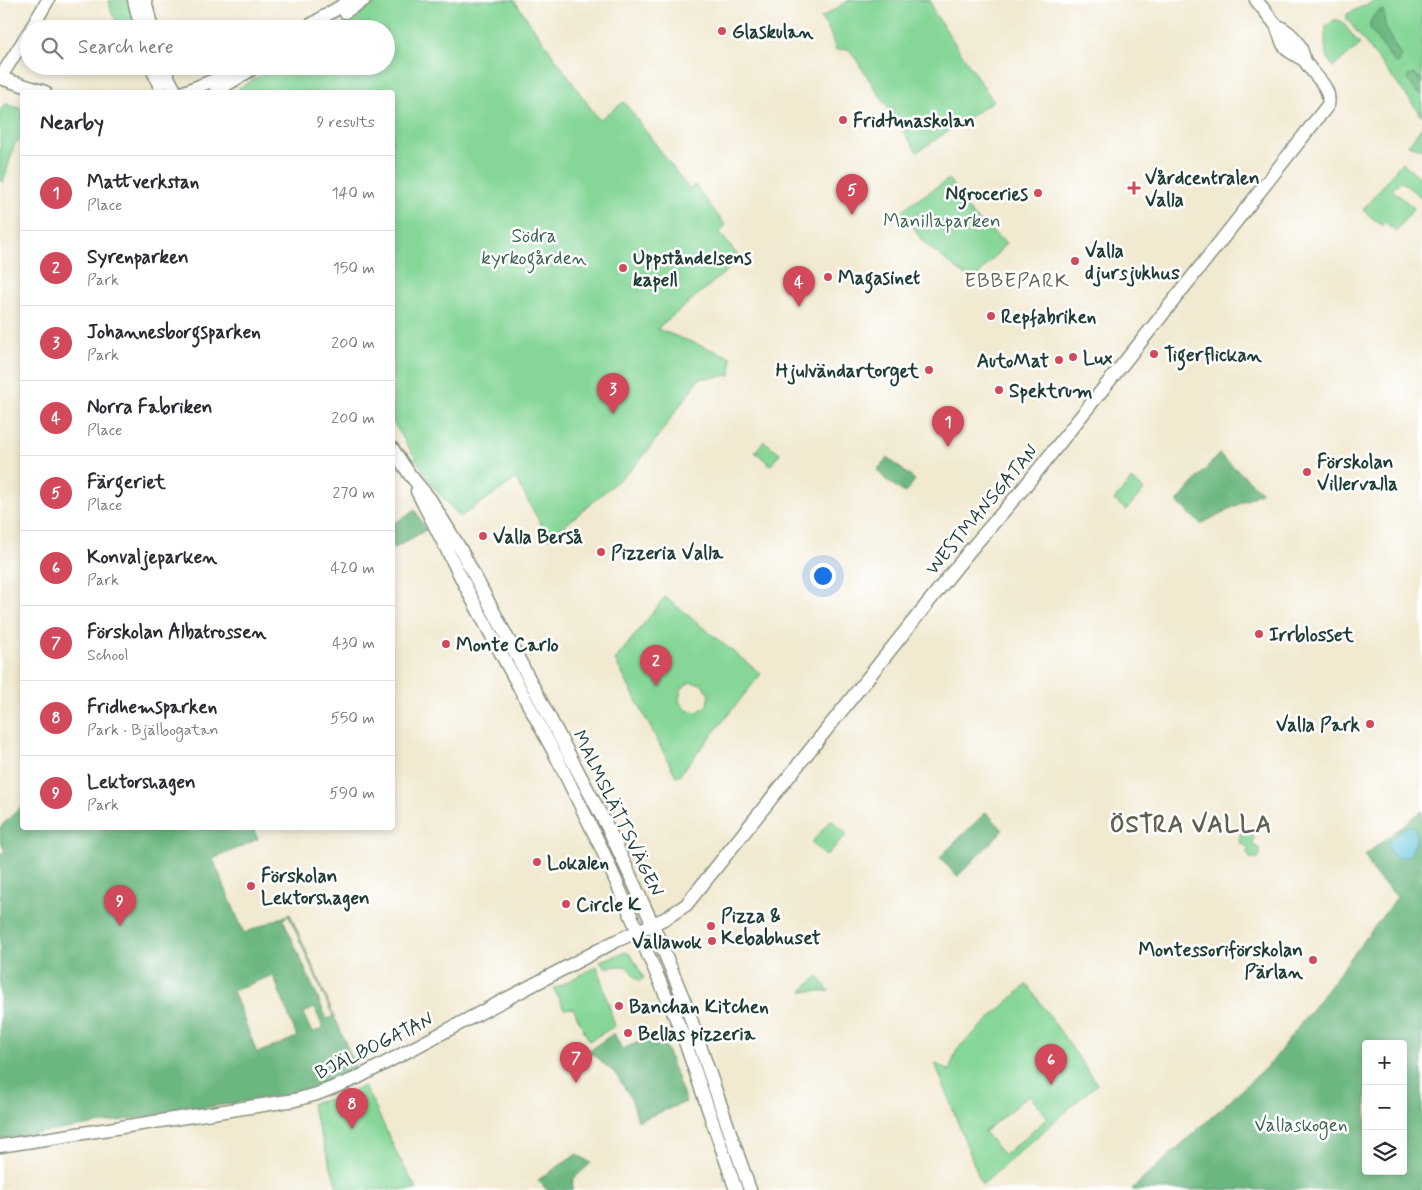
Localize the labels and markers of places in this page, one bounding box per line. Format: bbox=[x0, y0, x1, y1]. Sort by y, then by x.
place label: Glaskulan bbox=[732, 20, 814, 45]
marker: Glaskulan bbox=[716, 25, 728, 37]
place label: Fridtunaskolan bbox=[853, 109, 975, 134]
marker: Fridtunaskolan bbox=[837, 114, 849, 126]
place label: Vårdcentralen Valla bbox=[1145, 166, 1260, 213]
pin: 5 bbox=[836, 174, 868, 215]
marker: Vårdcentralen Valla bbox=[1127, 181, 1141, 195]
place label: Ngroceries bbox=[945, 182, 1029, 210]
marker: Ngroceries bbox=[1032, 187, 1044, 199]
place label: Valla djursjukhus bbox=[1085, 239, 1180, 287]
place label: Uppståndelsens kapell bbox=[633, 246, 752, 293]
marker: Valla djursjukhus bbox=[1069, 255, 1081, 267]
marker: Uppståndelsens kapell bbox=[617, 262, 629, 274]
pin: 4 bbox=[783, 266, 815, 307]
place label: Magasinet bbox=[838, 266, 920, 294]
marker: Magasinet bbox=[822, 271, 834, 283]
place label: Repfabriken bbox=[1001, 305, 1097, 330]
marker: Repfabriken bbox=[985, 310, 997, 322]
place label: Tigerflickan bbox=[1164, 343, 1262, 371]
place label: Lux bbox=[1083, 346, 1113, 371]
marker: Tigerflickan bbox=[1148, 348, 1160, 360]
place label: AutoMat bbox=[977, 349, 1049, 374]
marker: Lux bbox=[1067, 351, 1079, 363]
marker: AutoMat bbox=[1053, 354, 1065, 366]
place label: Hjulvändartorget bbox=[776, 359, 920, 387]
marker: Hjulvändartorget bbox=[923, 364, 935, 376]
pin: 3 bbox=[597, 373, 629, 414]
place label: Spektrum bbox=[1009, 379, 1093, 404]
marker: Spektrum bbox=[993, 384, 1005, 396]
pin: 1 bbox=[932, 406, 964, 447]
place label: Förskolan Villervalla bbox=[1317, 450, 1398, 497]
marker: Förskolan Villervalla bbox=[1301, 466, 1313, 478]
place label: Valla Berså bbox=[493, 525, 583, 550]
marker: Valla Berså bbox=[477, 530, 489, 542]
place label: Pizzeria Valla bbox=[611, 541, 724, 566]
marker: Pizzeria Valla bbox=[595, 546, 607, 558]
place label: Irrblosset bbox=[1269, 623, 1354, 648]
marker: Irrblosset bbox=[1253, 628, 1265, 640]
place label: Monte Carlo bbox=[456, 633, 559, 658]
marker: Monte Carlo bbox=[440, 638, 452, 650]
pin: 2 bbox=[640, 645, 672, 686]
place label: Valla Park bbox=[1276, 713, 1361, 738]
marker: Valla Park bbox=[1364, 718, 1376, 730]
place label: Lokalen bbox=[547, 851, 610, 876]
marker: Lokalen bbox=[531, 856, 543, 868]
place label: Förskolan Lektorshagen bbox=[261, 864, 370, 912]
marker: Förskolan Lektorshagen bbox=[245, 880, 257, 892]
pin: 9 bbox=[104, 885, 136, 926]
place label: Circle K bbox=[576, 893, 641, 918]
marker: Circle K bbox=[560, 898, 572, 910]
place label: Pizza & Kebabhuset bbox=[721, 904, 821, 951]
marker: Pizza & Kebabhuset bbox=[705, 920, 717, 932]
place label: Vallawok bbox=[632, 930, 702, 955]
marker: Vallawok bbox=[706, 935, 718, 947]
place label: Montessoriförskolan Pärlan bbox=[1138, 938, 1303, 985]
marker: Montessoriförskolan Pärlan bbox=[1307, 954, 1319, 966]
place label: Banchan Kitchen bbox=[629, 995, 769, 1020]
marker: Banchan Kitchen bbox=[613, 1000, 625, 1012]
place label: Bellas pizzeria bbox=[638, 1022, 756, 1047]
marker: Bellas pizzeria bbox=[622, 1027, 634, 1039]
pin: 7 bbox=[560, 1042, 592, 1083]
pin: 6 bbox=[1035, 1044, 1067, 1085]
pin: 8 bbox=[336, 1088, 368, 1129]

